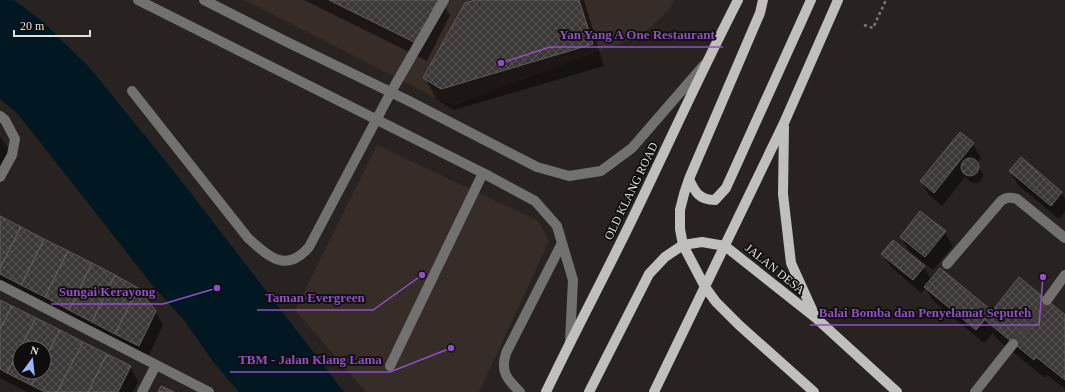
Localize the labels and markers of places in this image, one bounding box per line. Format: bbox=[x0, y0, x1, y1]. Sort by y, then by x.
callout: Yan Yang A One Restaurant bbox=[550, 22, 723, 47]
callout: Sungai Kerayong bbox=[51, 279, 163, 304]
callout: Taman Evergreen bbox=[257, 285, 373, 310]
callout: Balai Bomba dan Penyelamat Seputeh bbox=[810, 300, 1039, 325]
callout: TBM - Jalan Klang Lama bbox=[230, 347, 390, 372]

